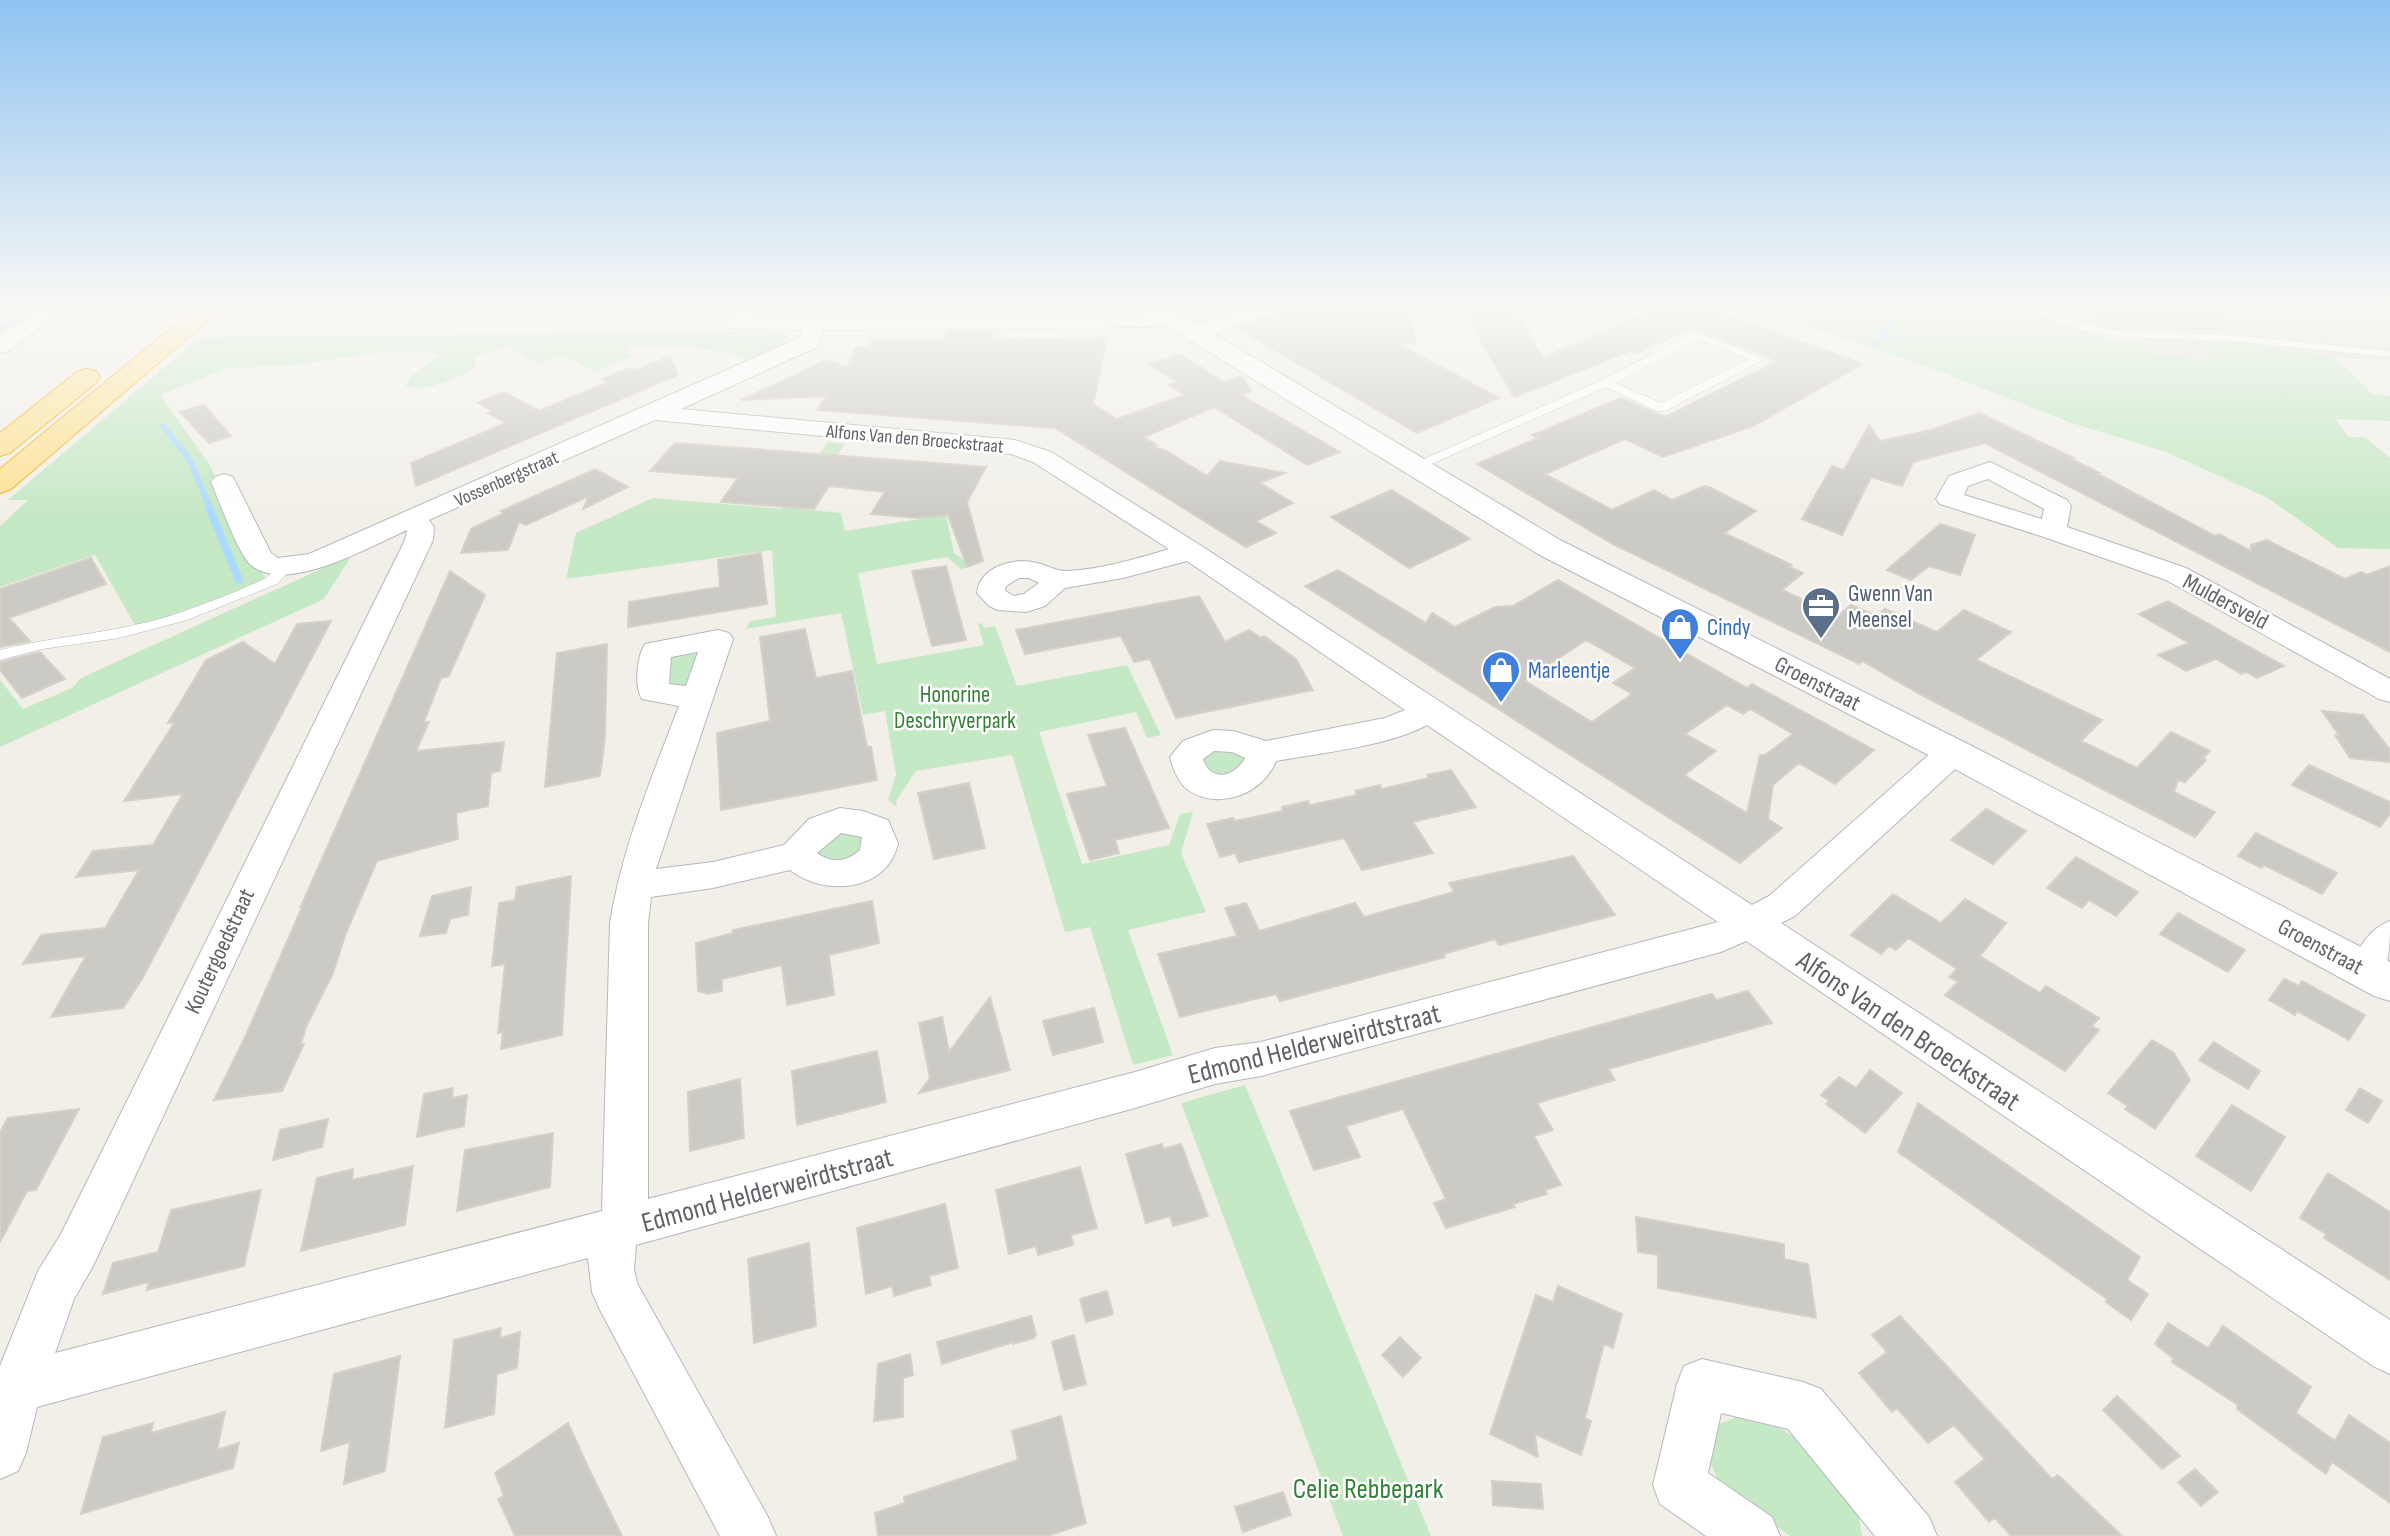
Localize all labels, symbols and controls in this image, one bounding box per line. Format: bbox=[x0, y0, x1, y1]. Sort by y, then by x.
street label: Alfons Van den Broeckstraat bbox=[824, 420, 1005, 459]
street label: Vossenbergstraat bbox=[451, 446, 562, 513]
street label: Muldersveld bbox=[2178, 568, 2273, 636]
place label: Gwenn Van Meensel bbox=[1848, 580, 1933, 634]
office icon: Gwenn Van Meensel bbox=[1800, 585, 1842, 640]
shop icon: Cindy bbox=[1659, 606, 1701, 661]
place label: Cindy bbox=[1707, 614, 1751, 642]
shop icon: Marleentje bbox=[1480, 649, 1522, 704]
street label: Groenstraat bbox=[1770, 650, 1865, 717]
place label: Marleentje bbox=[1528, 657, 1610, 685]
park label: Honorine Deschryverpark bbox=[894, 681, 1016, 735]
street label: Koutergoedstraat bbox=[179, 884, 261, 1018]
street label: Groenstraat bbox=[2273, 913, 2368, 981]
street label: Alfons Van den Broeckstraat bbox=[1789, 944, 2026, 1118]
street label: Edmond Helderweirdtstraat bbox=[1185, 997, 1444, 1092]
street label: Edmond Helderweirdtstraat bbox=[638, 1141, 897, 1240]
park label: Celie Rebbepark bbox=[1293, 1473, 1444, 1506]

